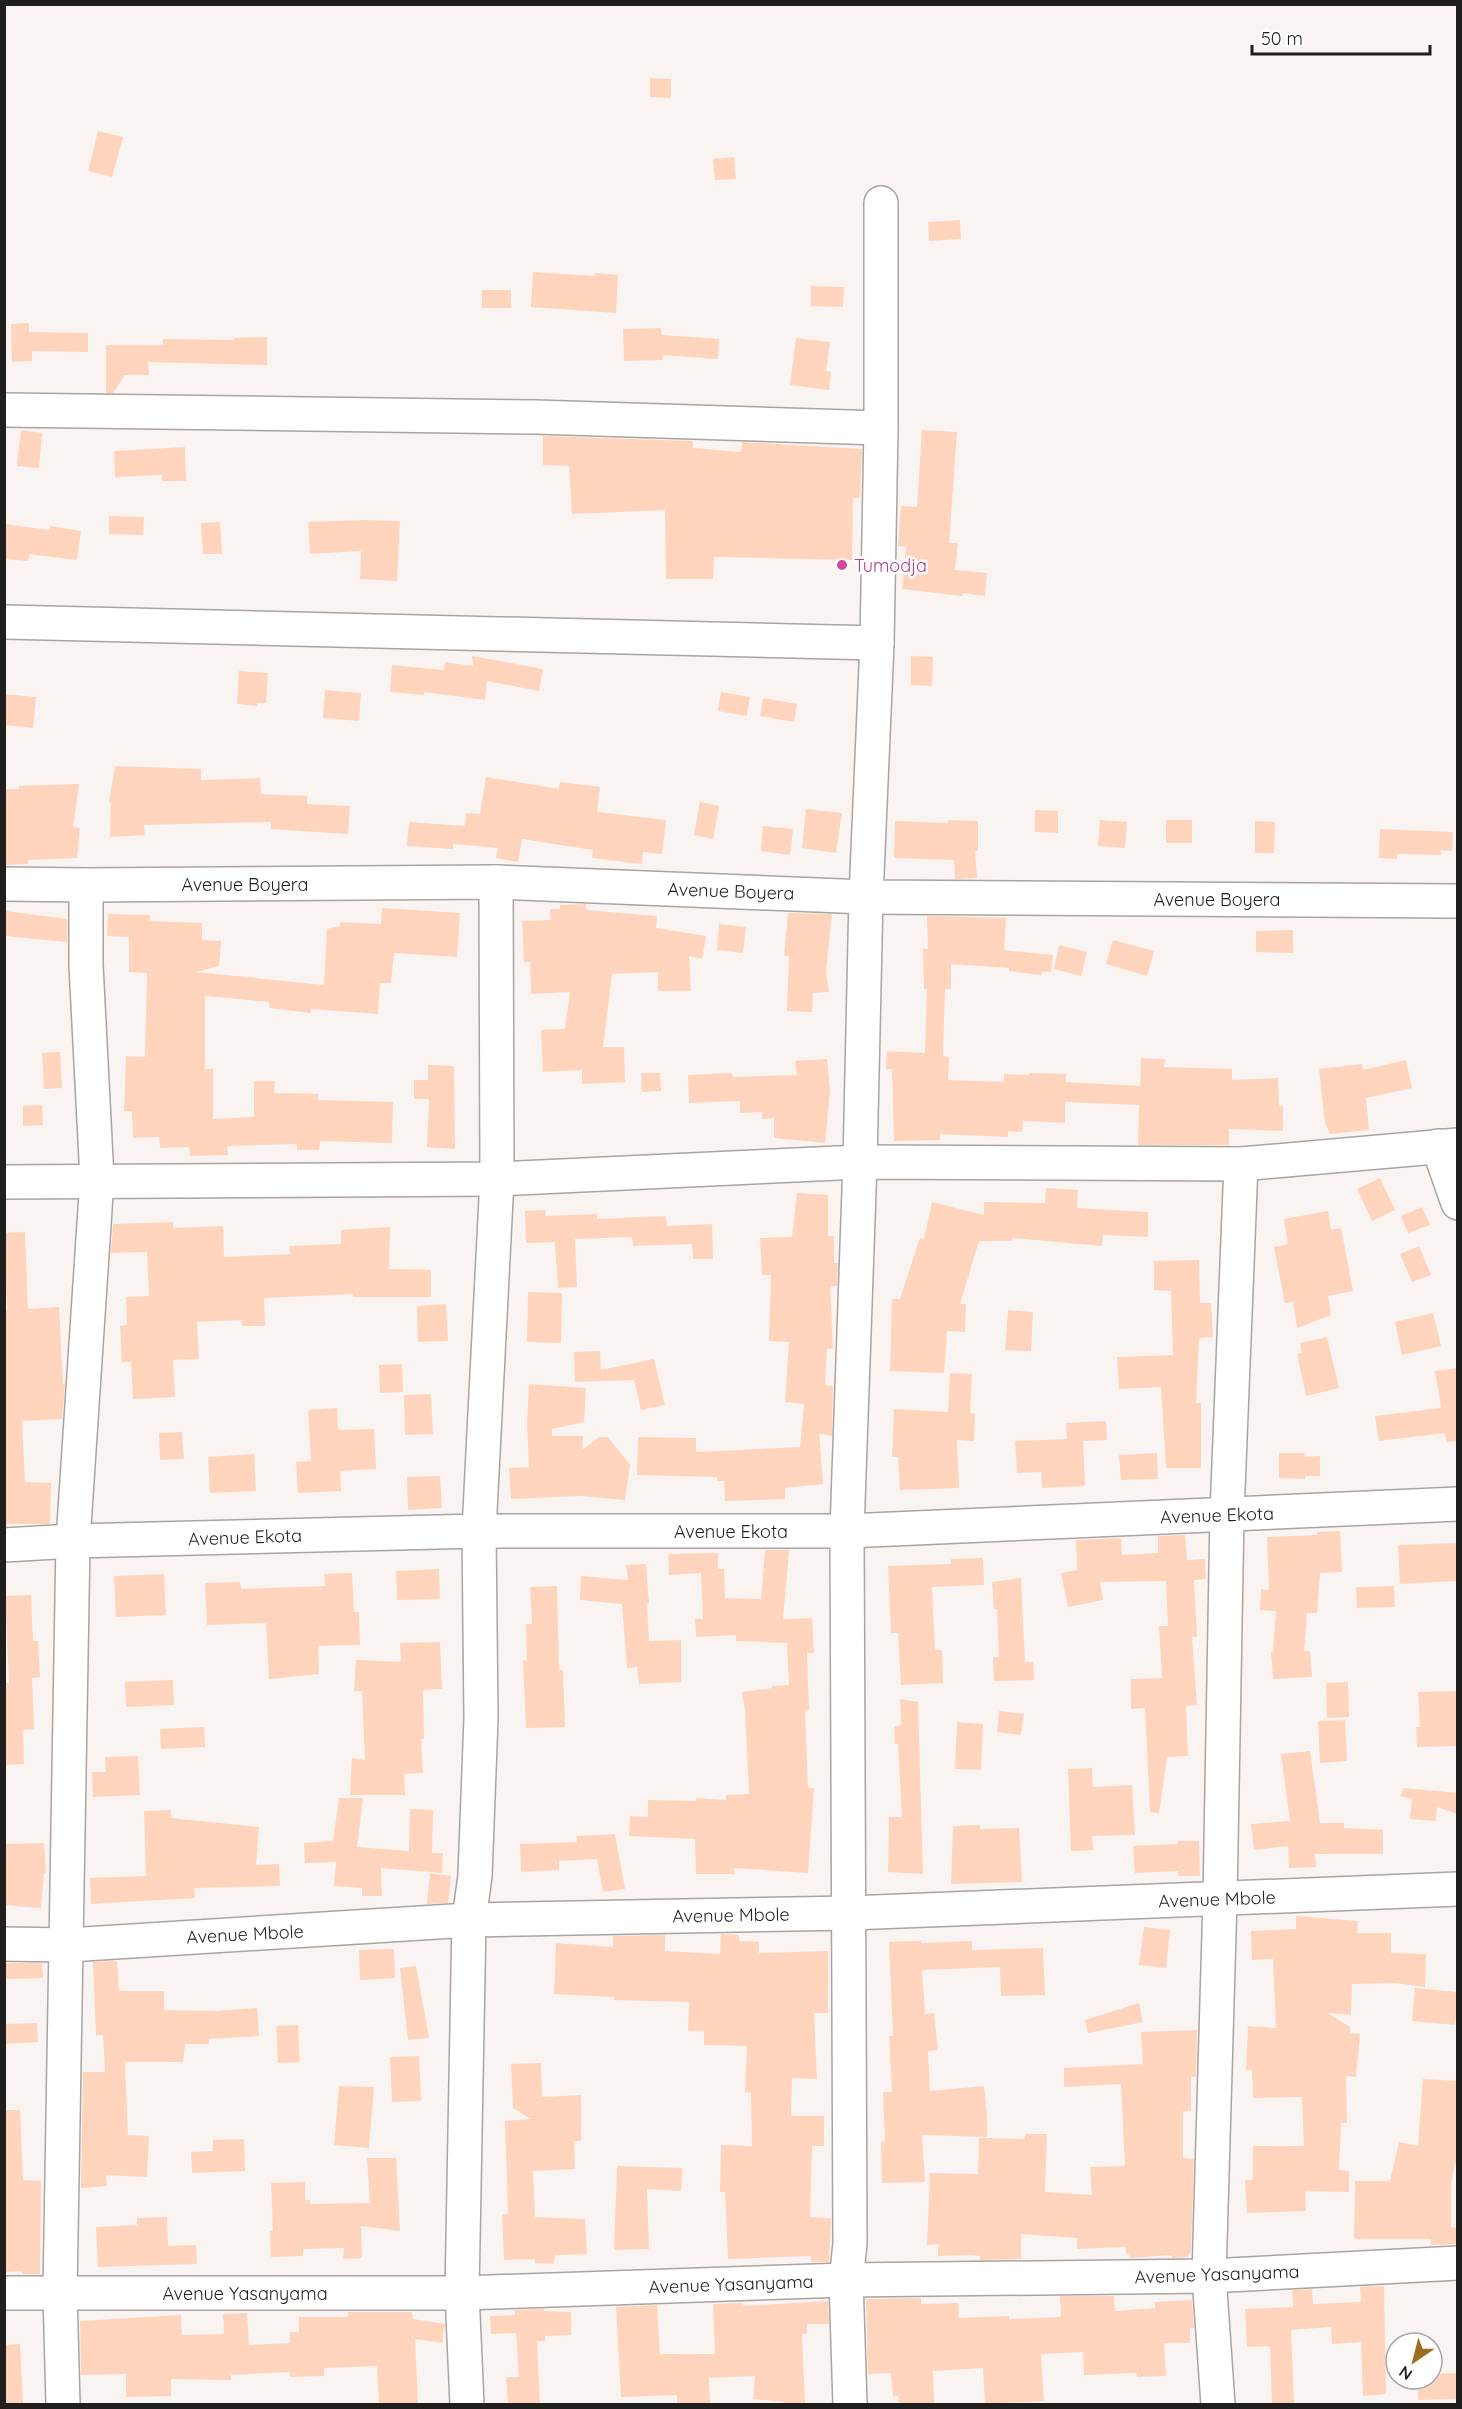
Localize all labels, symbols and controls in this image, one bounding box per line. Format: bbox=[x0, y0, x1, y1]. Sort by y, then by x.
scale bar bbox=[1252, 18, 1430, 56]
text: 50 m bbox=[1261, 27, 1303, 50]
place label: Tumodja bbox=[854, 554, 927, 577]
marker: Tumodja bbox=[835, 558, 849, 572]
street label: Avenue Boyera bbox=[182, 873, 308, 896]
street label: Avenue Boyera bbox=[667, 877, 795, 905]
street label: Avenue Boyera bbox=[1154, 888, 1280, 911]
street label: Avenue Ekota bbox=[1160, 1502, 1274, 1528]
street label: Avenue Ekota bbox=[674, 1520, 788, 1543]
street label: Avenue Ekota bbox=[188, 1524, 302, 1550]
street label: Avenue Mbole bbox=[1158, 1885, 1276, 1913]
street label: Avenue Mbole bbox=[672, 1902, 790, 1928]
street label: Avenue Mbole bbox=[186, 1919, 304, 1949]
street label: Avenue Yasanyama bbox=[1134, 2260, 1300, 2288]
street label: Avenue Yasanyama bbox=[648, 2270, 814, 2298]
street label: Avenue Yasanyama bbox=[162, 2282, 328, 2305]
north arrow bbox=[1384, 2331, 1444, 2391]
text: N bbox=[1395, 2362, 1416, 2385]

